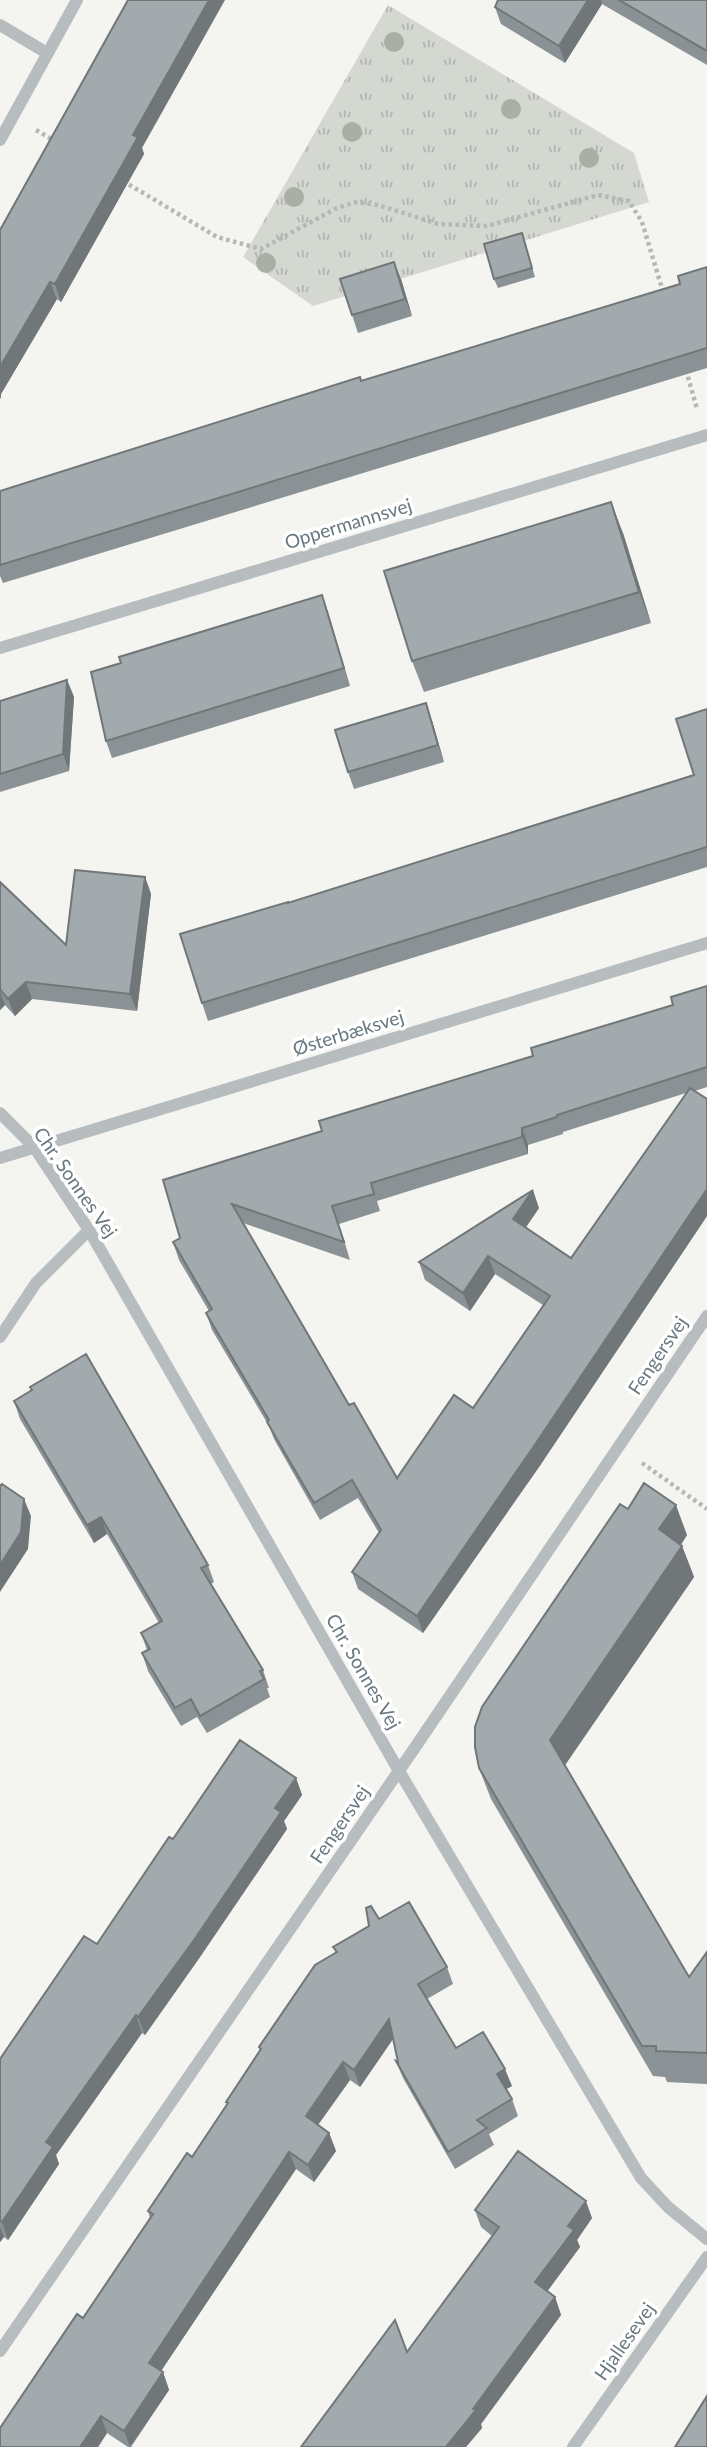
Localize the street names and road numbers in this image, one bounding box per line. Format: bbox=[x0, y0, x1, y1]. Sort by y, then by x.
street label: Oppermannsvej bbox=[282, 493, 414, 553]
street label: Østerbæksvej bbox=[290, 1004, 406, 1060]
street label: Chr. Sonnes Vej bbox=[29, 1122, 123, 1242]
street label: Fengersvej bbox=[622, 1312, 692, 1398]
street label: Chr. Sonnes Vej bbox=[322, 1609, 406, 1733]
street label: Fengersvej bbox=[304, 1781, 374, 1867]
street label: Hjallesevej bbox=[589, 2298, 659, 2384]

